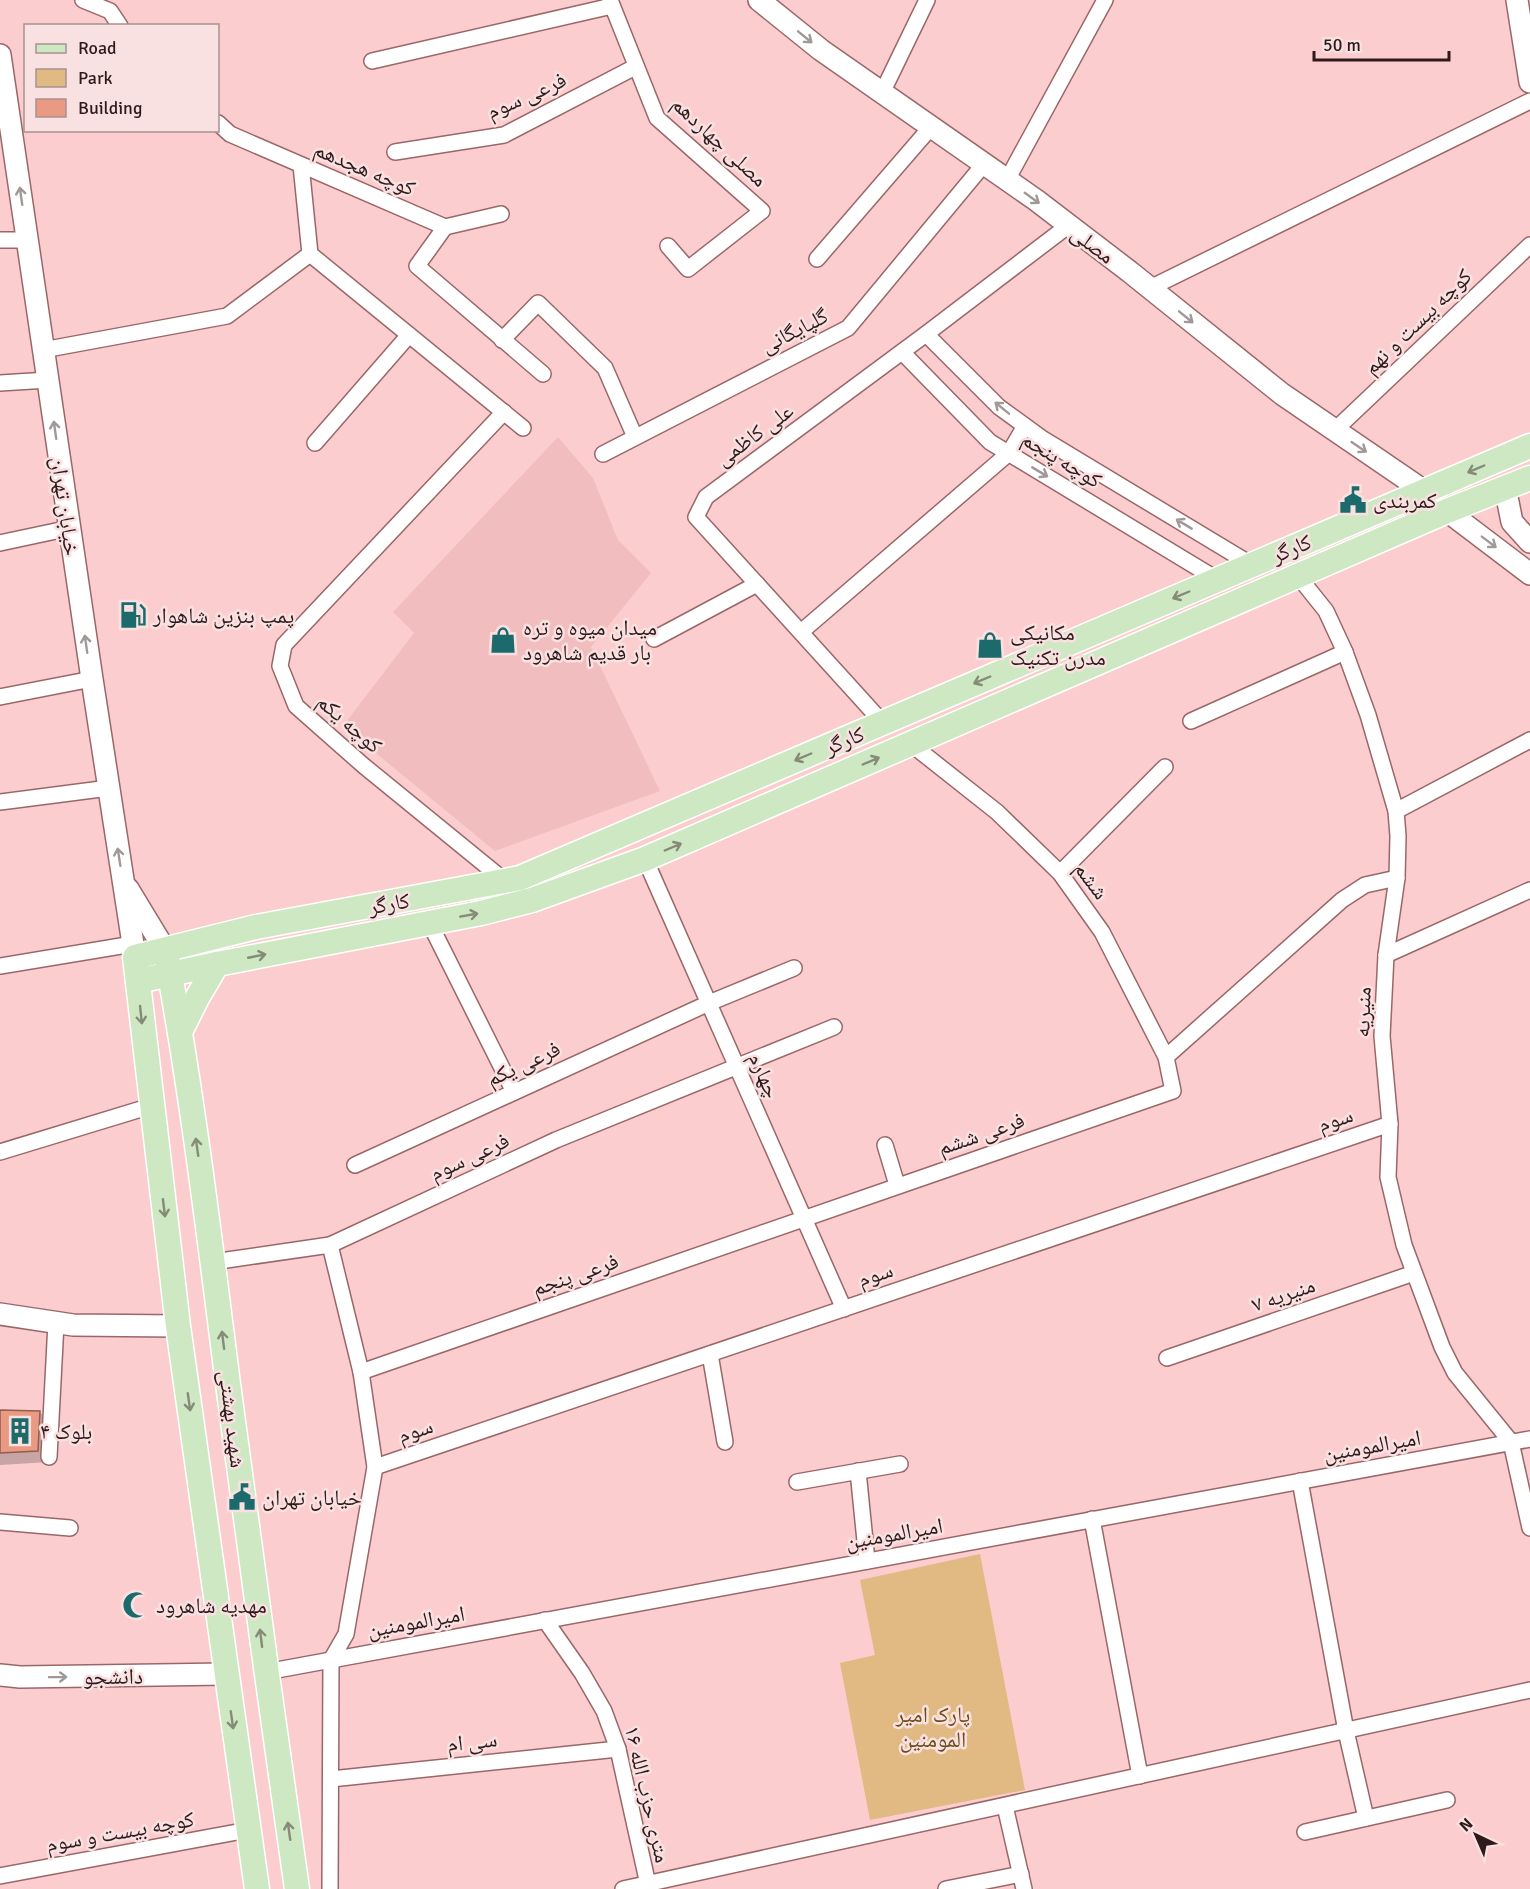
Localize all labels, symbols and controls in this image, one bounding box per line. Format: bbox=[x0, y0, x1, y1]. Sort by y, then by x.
legend bbox=[24, 24, 219, 132]
scale bar bbox=[1314, 24, 1449, 62]
one-way arrow bbox=[796, 30, 812, 43]
text: 50 m bbox=[1323, 34, 1361, 56]
text: Road bbox=[78, 37, 117, 59]
street label: فرعی سوم bbox=[482, 66, 571, 126]
text: Park bbox=[78, 67, 113, 89]
street label: مصلی چهاردهم bbox=[666, 90, 773, 193]
text: Building bbox=[78, 97, 142, 119]
street label: کوچه هجدهم bbox=[310, 135, 419, 203]
one-way arrow bbox=[15, 186, 26, 206]
one-way arrow bbox=[1024, 192, 1040, 204]
street label: مصلی bbox=[1066, 219, 1120, 270]
street label: کوچه بیست و نهم bbox=[1357, 263, 1478, 381]
street label: گلپایگانی bbox=[756, 302, 833, 359]
one-way arrow bbox=[1178, 311, 1194, 324]
street label: علی کاظمی bbox=[710, 397, 799, 472]
one-way arrow bbox=[994, 402, 1010, 415]
one-way arrow bbox=[50, 421, 61, 440]
street label: کوچه پنجم bbox=[1016, 425, 1107, 495]
one-way arrow bbox=[1350, 441, 1367, 453]
street label: خیابان تهران bbox=[45, 455, 86, 557]
one-way arrow bbox=[1467, 464, 1486, 475]
one-way arrow bbox=[1031, 467, 1048, 479]
public building icon: کمربندی bbox=[1338, 485, 1368, 515]
place label: کمربندی bbox=[1373, 487, 1437, 514]
one-way arrow bbox=[1176, 517, 1193, 529]
street label: کارگر bbox=[1266, 528, 1315, 569]
one-way arrow bbox=[1480, 536, 1496, 548]
one-way arrow bbox=[1172, 591, 1190, 602]
fuel station icon: پمپ بنزین شاهوار bbox=[118, 600, 148, 630]
place label: پمپ بنزین شاهوار bbox=[152, 602, 294, 629]
place label: میدان میوه و تره بار قدیم شاهرود bbox=[523, 614, 657, 667]
place label: مکانیکی مدرن تکنیک bbox=[1010, 619, 1106, 671]
shop icon: میدان میوه و تره بار قدیم شاهرود bbox=[488, 625, 518, 655]
shop icon: مکانیکی مدرن تکنیک bbox=[975, 630, 1005, 660]
one-way arrow bbox=[81, 634, 92, 654]
one-way arrow bbox=[974, 675, 992, 687]
street label: کوچه یکم bbox=[311, 688, 388, 760]
street label: کارگر bbox=[819, 720, 868, 761]
one-way arrow bbox=[795, 752, 813, 763]
one-way arrow bbox=[862, 755, 880, 766]
one-way arrow bbox=[664, 841, 682, 852]
one-way arrow bbox=[114, 848, 125, 868]
street label: ششم bbox=[1068, 856, 1115, 905]
street label: کارگر bbox=[365, 887, 412, 921]
one-way arrow bbox=[458, 909, 478, 920]
one-way arrow bbox=[246, 950, 266, 961]
street label: منیریه bbox=[1348, 986, 1377, 1038]
one-way arrow bbox=[136, 1004, 147, 1024]
street label: فرعی یکم bbox=[482, 1035, 565, 1093]
street label: چهارم bbox=[742, 1048, 786, 1103]
street label: سوم bbox=[1314, 1101, 1357, 1139]
street label: فرعی ششم bbox=[934, 1106, 1028, 1162]
street label: فرعی سوم bbox=[425, 1126, 514, 1187]
one-way arrow bbox=[191, 1138, 202, 1158]
one-way arrow bbox=[159, 1198, 170, 1218]
street label: فرعی پنجم bbox=[528, 1247, 622, 1303]
street label: سوم bbox=[854, 1256, 897, 1294]
street label: منیریه ۷ bbox=[1248, 1271, 1319, 1318]
one-way arrow bbox=[217, 1331, 228, 1351]
street label: شهید بهشتی bbox=[213, 1369, 252, 1469]
one-way arrow bbox=[183, 1391, 194, 1411]
street label: سوم bbox=[394, 1412, 437, 1450]
building icon: بلوک ۴ bbox=[5, 1416, 35, 1446]
place label: بلوک ۴ bbox=[40, 1418, 92, 1445]
street label: امیرالمومنین bbox=[1321, 1424, 1423, 1467]
public building icon: خیابان تهران bbox=[227, 1482, 257, 1512]
place label: خیابان تهران bbox=[262, 1484, 362, 1511]
street label: امیرالمومنین bbox=[843, 1512, 945, 1555]
mosque icon: مهدیه شاهرود bbox=[121, 1590, 151, 1620]
place label: مهدیه شاهرود bbox=[156, 1592, 267, 1619]
street label: امیرالمومنین bbox=[365, 1600, 467, 1643]
one-way arrow bbox=[256, 1629, 267, 1648]
street label: دانشجو bbox=[83, 1662, 143, 1691]
one-way arrow bbox=[48, 1671, 68, 1682]
park label: پارک امیر المومنین bbox=[895, 1701, 970, 1753]
one-way arrow bbox=[227, 1709, 238, 1729]
street label: ۱۶ متری حزب الله bbox=[619, 1723, 676, 1865]
street label: سی ام bbox=[446, 1725, 499, 1759]
street label: کوچه بیست و سوم bbox=[44, 1805, 197, 1859]
north arrow bbox=[1446, 1805, 1506, 1865]
text: N bbox=[1455, 1814, 1477, 1836]
one-way arrow bbox=[283, 1822, 294, 1841]

